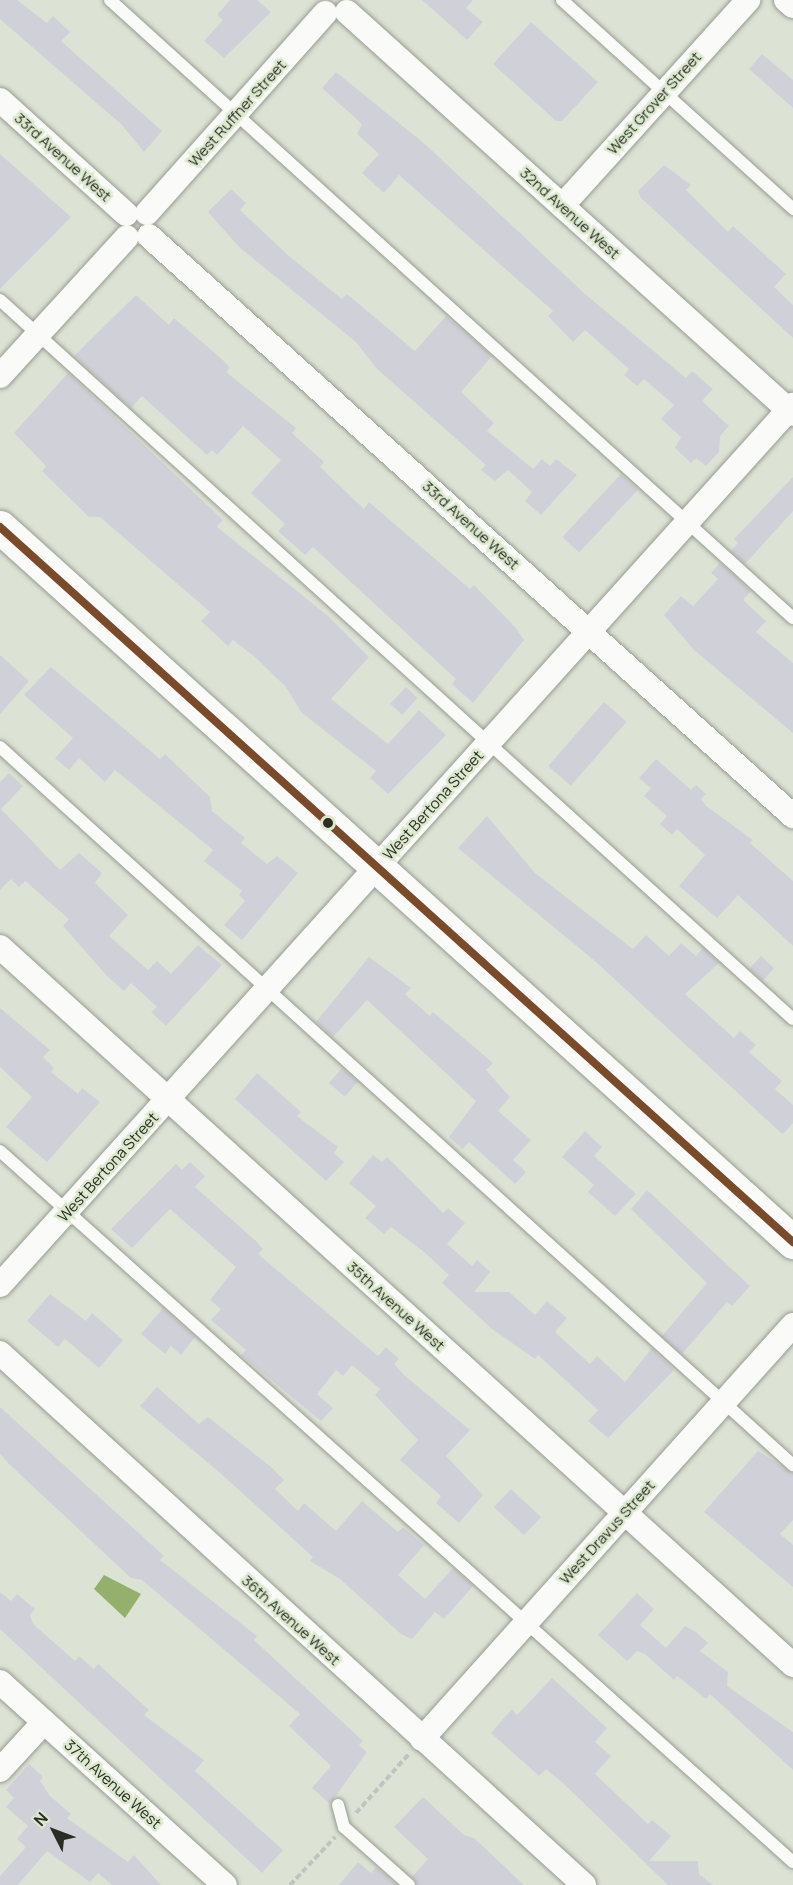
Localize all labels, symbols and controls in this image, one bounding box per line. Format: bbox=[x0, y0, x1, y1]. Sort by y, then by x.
street label: West Grover Street bbox=[603, 48, 705, 158]
street label: West Ruffner Street bbox=[184, 56, 290, 170]
street label: 33rd Avenue West bbox=[11, 109, 115, 205]
street label: 32nd Avenue West bbox=[517, 164, 623, 262]
street label: 33rd Avenue West bbox=[419, 477, 523, 573]
street label: West Bertona Street bbox=[379, 747, 487, 863]
unlabelled marker bbox=[322, 817, 334, 829]
street label: West Bertona Street bbox=[54, 1109, 162, 1225]
street label: 35th Avenue West bbox=[344, 1257, 448, 1355]
street label: West Dravus Street bbox=[556, 1476, 658, 1588]
street label: 36th Avenue West bbox=[238, 1571, 344, 1669]
street label: 37th Avenue West bbox=[61, 1736, 165, 1832]
north arrow bbox=[24, 1801, 84, 1861]
text: N bbox=[29, 1807, 53, 1831]

